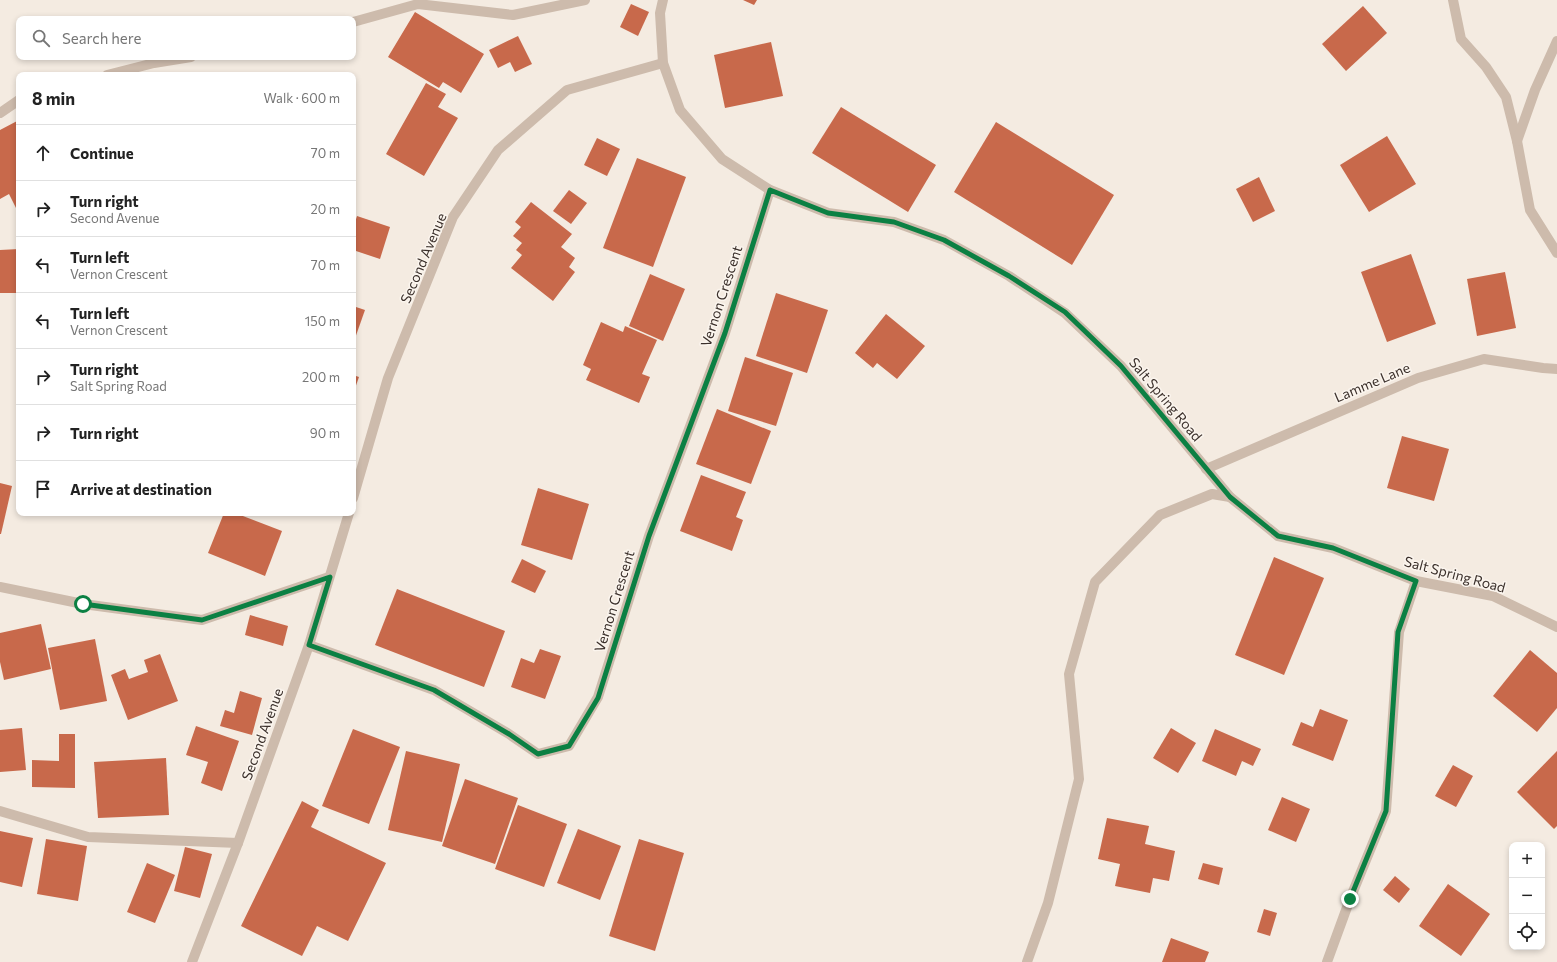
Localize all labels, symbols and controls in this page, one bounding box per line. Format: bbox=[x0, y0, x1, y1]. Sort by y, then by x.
search box bbox=[16, 16, 356, 60]
icon: search bbox=[30, 27, 52, 49]
text: Search here bbox=[62, 29, 141, 47]
text: 8 min bbox=[32, 88, 75, 109]
text: Walk · 600 m bbox=[264, 90, 340, 106]
icon: ahead bbox=[32, 142, 54, 164]
text: Continue bbox=[70, 144, 134, 162]
text: 70 m bbox=[311, 145, 340, 161]
text: Turn right bbox=[70, 192, 139, 210]
icon: right bbox=[32, 198, 54, 220]
text: 20 m bbox=[311, 201, 340, 217]
text: Second Avenue bbox=[70, 210, 159, 226]
street label: Second Avenue bbox=[396, 210, 450, 306]
street label: Vernon Crescent bbox=[697, 243, 745, 349]
text: Turn left bbox=[70, 248, 129, 266]
icon: left bbox=[32, 254, 54, 276]
text: 70 m bbox=[311, 257, 340, 273]
text: Vernon Crescent bbox=[70, 266, 168, 282]
text: Turn left bbox=[70, 304, 129, 322]
icon: left bbox=[32, 310, 54, 332]
text: 150 m bbox=[305, 313, 340, 329]
text: Vernon Crescent bbox=[70, 322, 168, 338]
street label: Salt Spring Road bbox=[1126, 354, 1206, 444]
street label: Lamme Lane bbox=[1332, 358, 1412, 406]
text: Turn right bbox=[70, 360, 139, 378]
icon: right bbox=[32, 366, 54, 388]
text: 200 m bbox=[302, 369, 340, 385]
text: Salt Spring Road bbox=[70, 378, 167, 394]
icon: right bbox=[32, 422, 54, 444]
text: Turn right bbox=[70, 424, 139, 442]
text: 90 m bbox=[310, 425, 340, 441]
icon: arrive bbox=[32, 478, 54, 500]
text: Arrive at destination bbox=[70, 480, 212, 498]
street label: Vernon Crescent bbox=[590, 548, 638, 654]
street label: Salt Spring Road bbox=[1402, 552, 1508, 596]
route start bbox=[74, 595, 92, 613]
street label: Second Avenue bbox=[238, 686, 286, 782]
map controls bbox=[1509, 842, 1545, 950]
button: + bbox=[1509, 842, 1545, 878]
button: − bbox=[1509, 878, 1545, 914]
route end bbox=[1341, 890, 1359, 908]
button: locate bbox=[1509, 914, 1545, 950]

